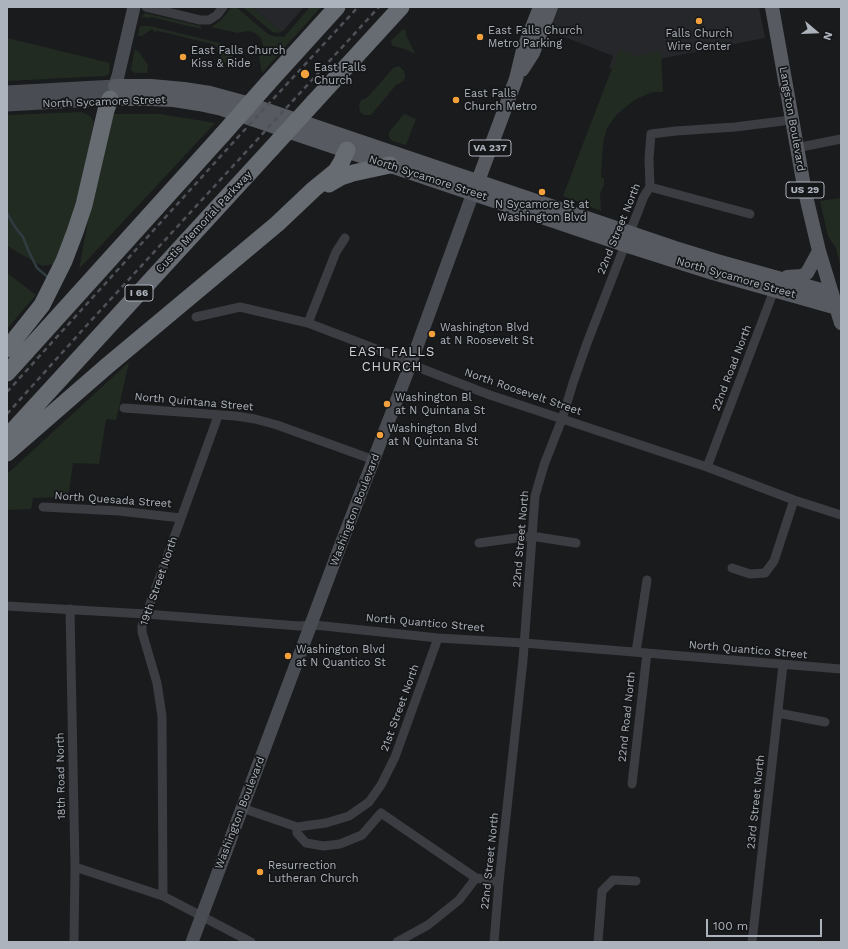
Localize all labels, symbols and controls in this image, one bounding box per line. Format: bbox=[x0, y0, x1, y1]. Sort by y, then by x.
north arrow bbox=[796, 12, 836, 52]
marker: Falls Church Wire Center bbox=[694, 16, 704, 26]
place label: East Falls Church Metro Parking bbox=[488, 24, 582, 50]
place label: Falls Church Wire Center bbox=[665, 27, 733, 53]
text: N bbox=[820, 30, 835, 42]
marker: East Falls Church Metro Parking bbox=[475, 32, 485, 42]
place label: East Falls Church Kiss & Ride bbox=[191, 44, 285, 70]
marker: East Falls Church Kiss & Ride bbox=[178, 52, 188, 62]
place label: East Falls Church bbox=[314, 61, 366, 87]
street label: Langston Boulevard bbox=[776, 66, 808, 172]
marker: East Falls Church bbox=[299, 68, 311, 80]
place label: East Falls Church Metro bbox=[464, 87, 537, 113]
street label: North Sycamore Street bbox=[42, 93, 166, 111]
marker: East Falls Church Metro bbox=[451, 95, 461, 105]
road number: VA 237 bbox=[469, 140, 511, 156]
street label: North Sycamore Street bbox=[367, 153, 489, 203]
street label: Custis Memorial Parkway bbox=[153, 168, 255, 276]
street label: 22nd Street North bbox=[595, 181, 643, 277]
road number: US 29 bbox=[786, 182, 824, 198]
marker: N Sycamore St at Washington Blvd bbox=[537, 187, 547, 197]
place label: N Sycamore St at Washington Blvd bbox=[495, 198, 589, 224]
street label: North Sycamore Street bbox=[675, 255, 797, 301]
road number: I 66 bbox=[125, 285, 153, 301]
place label: Washington Blvd at N Roosevelt St bbox=[440, 321, 534, 347]
street label: 22nd Road North bbox=[710, 323, 754, 413]
marker: Washington Blvd at N Roosevelt St bbox=[427, 329, 437, 339]
district label: EAST FALLS CHURCH bbox=[349, 344, 435, 375]
street label: North Roosevelt Street bbox=[463, 366, 583, 418]
street label: North Quintana Street bbox=[134, 390, 254, 414]
place label: Washington Bl at N Quintana St bbox=[395, 391, 485, 417]
marker: Washington Bl at N Quintana St bbox=[382, 399, 392, 409]
place label: Washington Blvd at N Quintana St bbox=[388, 422, 478, 448]
marker: Washington Blvd at N Quintana St bbox=[375, 430, 385, 440]
street label: Washington Boulevard bbox=[327, 452, 383, 568]
street label: North Quesada Street bbox=[54, 489, 172, 511]
street label: 22nd Street North bbox=[510, 490, 532, 588]
street label: 19th Street North bbox=[138, 535, 180, 627]
street label: North Quantico Street bbox=[365, 611, 485, 635]
street label: North Quantico Street bbox=[688, 638, 808, 662]
place label: Washington Blvd at N Quantico St bbox=[296, 643, 386, 669]
marker: Washington Blvd at N Quantico St bbox=[283, 651, 293, 661]
street label: 21st Street North bbox=[378, 663, 422, 753]
street label: 22nd Road North bbox=[616, 671, 638, 763]
street label: 18th Road North bbox=[54, 732, 68, 820]
street label: 23rd Street North bbox=[744, 754, 768, 850]
street label: Washington Boulevard bbox=[212, 755, 268, 871]
street label: 22nd Street North bbox=[478, 812, 502, 910]
place label: Resurrection Lutheran Church bbox=[268, 859, 359, 885]
marker: Resurrection Lutheran Church bbox=[255, 867, 265, 877]
scale bar bbox=[708, 911, 824, 937]
text: 100 m bbox=[713, 919, 748, 933]

